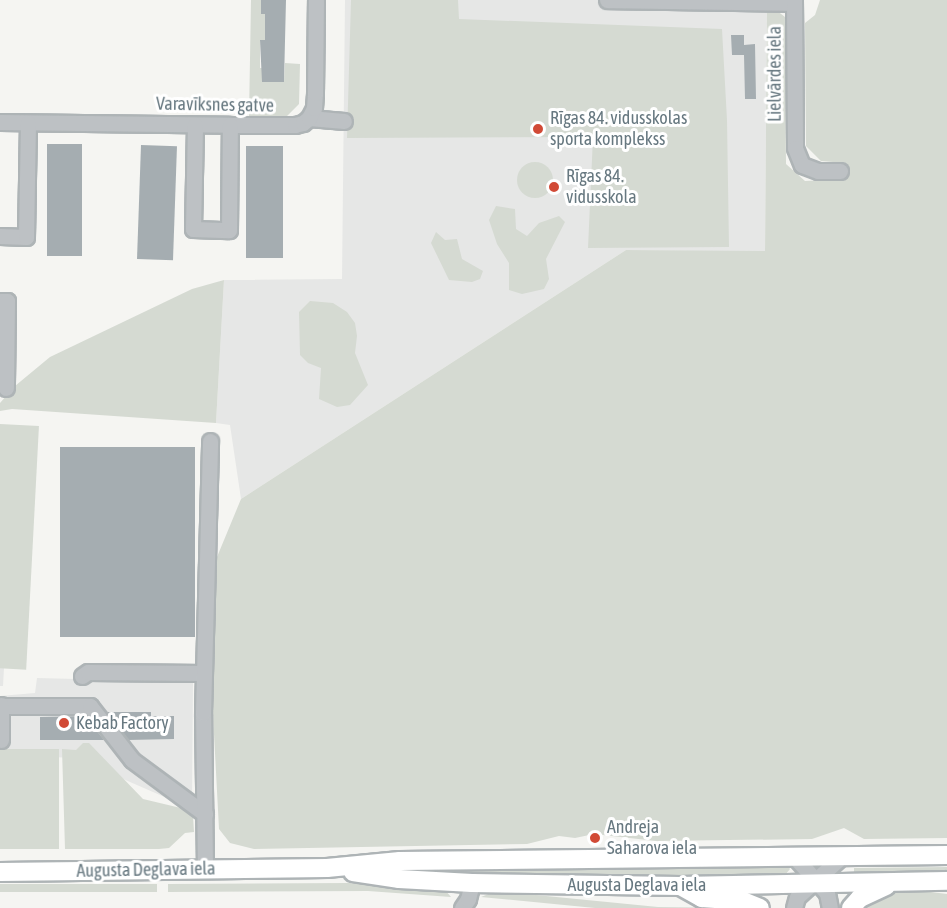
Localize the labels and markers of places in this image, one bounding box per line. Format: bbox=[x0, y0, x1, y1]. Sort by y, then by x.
place label: Rīgas 84. vidusskolas sporta komplekss bbox=[550, 108, 687, 150]
marker: Rīgas 84. vidusskolas sporta komplekss bbox=[531, 122, 545, 136]
place label: Rīgas 84. vidusskola bbox=[566, 166, 637, 208]
marker: Rīgas 84. vidusskola bbox=[547, 180, 561, 194]
place label: Kebab Factory bbox=[76, 712, 169, 734]
marker: Kebab Factory bbox=[57, 716, 71, 730]
place label: Andreja Saharova iela bbox=[607, 817, 697, 860]
marker: Andreja Saharova iela bbox=[588, 831, 602, 845]

